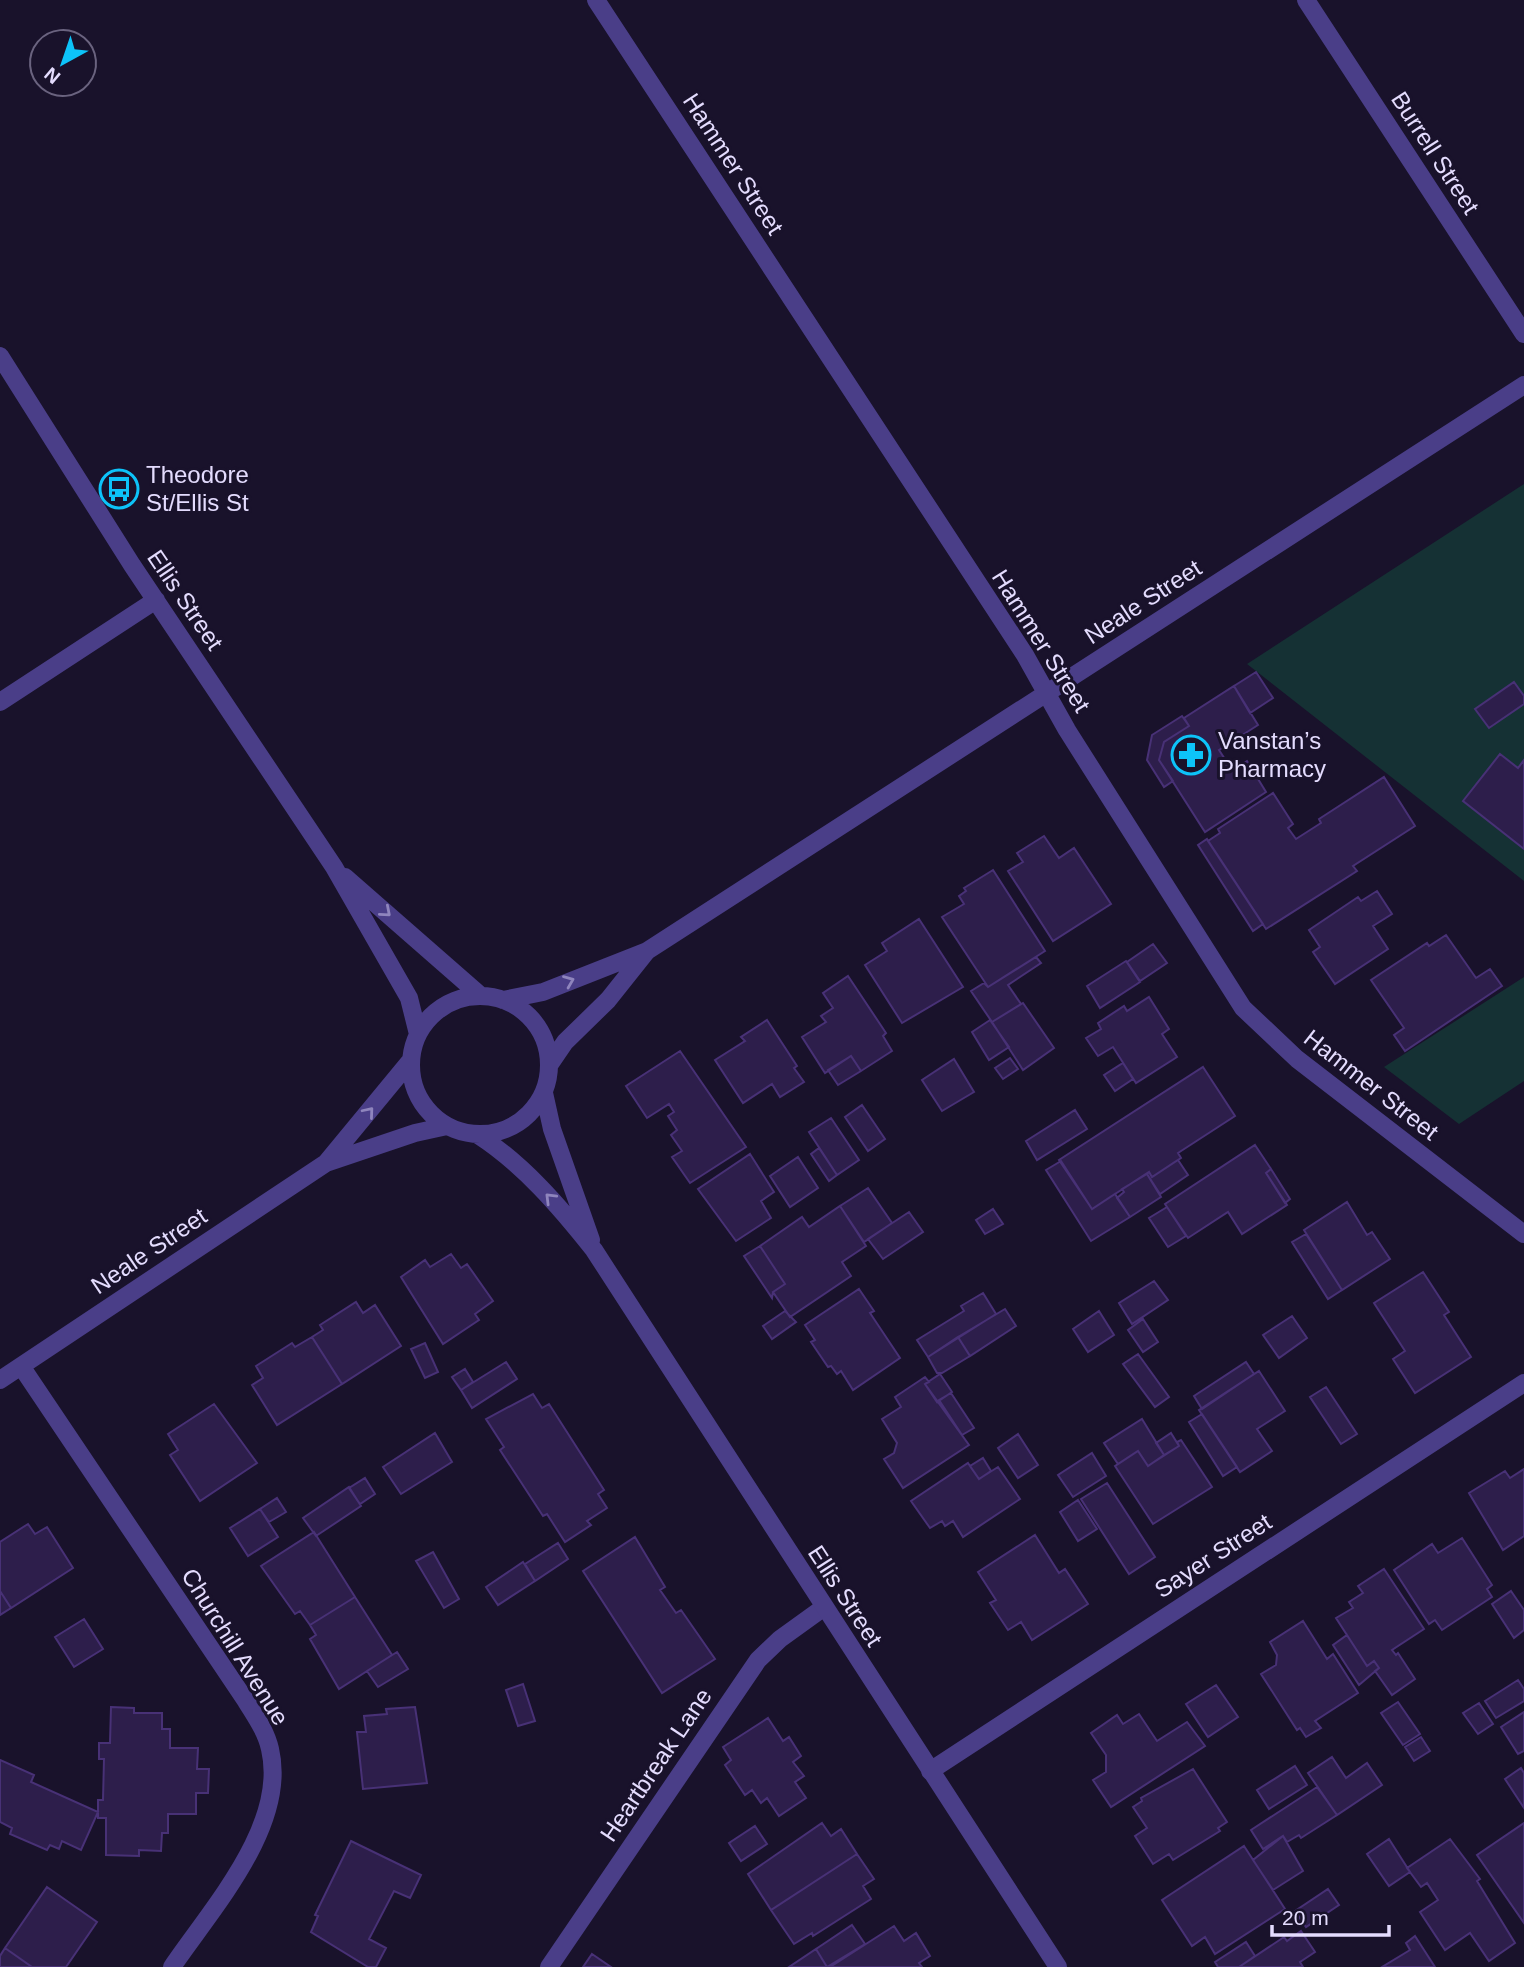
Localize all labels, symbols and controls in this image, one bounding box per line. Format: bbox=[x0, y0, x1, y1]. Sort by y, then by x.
north arrow bbox=[28, 28, 98, 98]
text: N bbox=[40, 63, 64, 88]
street label: Burrell Street bbox=[1386, 87, 1485, 219]
street label: Hammer Street bbox=[678, 88, 789, 240]
place label: Theodore St/Ellis St bbox=[146, 461, 249, 516]
bus stop icon: Theodore St/Ellis St bbox=[98, 468, 140, 510]
street label: Ellis Street bbox=[142, 545, 229, 655]
street label: Neale Street bbox=[1079, 554, 1206, 649]
street label: Hammer Street bbox=[987, 565, 1096, 717]
place label: Vanstan’s Pharmacy bbox=[1218, 727, 1326, 782]
pharmacy icon: Vanstan’s Pharmacy bbox=[1170, 734, 1212, 776]
one-way arrow bbox=[378, 904, 391, 916]
one-way arrow bbox=[562, 976, 574, 990]
street label: Hammer Street bbox=[1299, 1024, 1444, 1146]
one-way arrow bbox=[361, 1107, 373, 1120]
one-way arrow bbox=[545, 1193, 558, 1206]
street label: Neale Street bbox=[86, 1202, 212, 1299]
street label: Sayer Street bbox=[1149, 1508, 1276, 1603]
street label: Ellis Street bbox=[803, 1540, 888, 1651]
street label: Churchill Avenue bbox=[176, 1563, 294, 1730]
street label: Heartbreak Lane bbox=[594, 1683, 717, 1846]
scale bar bbox=[1272, 1894, 1389, 1938]
text: 20 m bbox=[1282, 1906, 1329, 1929]

